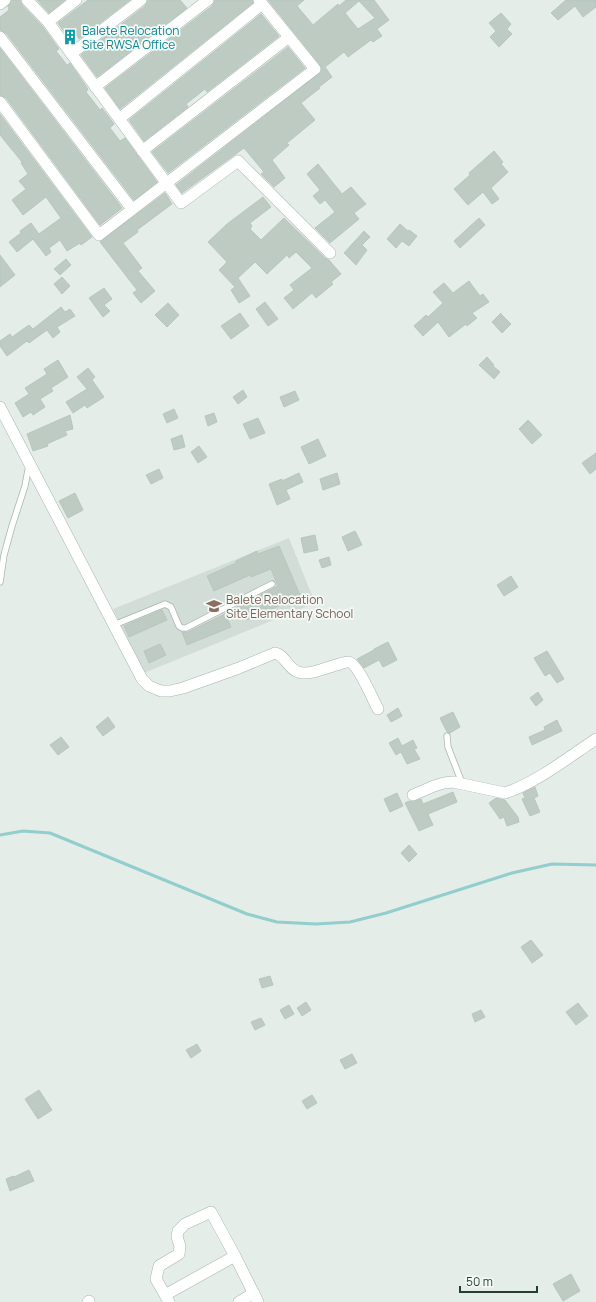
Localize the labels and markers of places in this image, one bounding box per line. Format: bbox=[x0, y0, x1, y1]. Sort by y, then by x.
place label: Balete Relocation Site RWSA Office bbox=[82, 22, 179, 53]
building icon: Balete Relocation Site RWSA Office bbox=[61, 28, 79, 46]
place label: Balete Relocation Site Elementary School bbox=[226, 591, 353, 622]
school or university icon: Balete Relocation Site Elementary School bbox=[205, 597, 223, 615]

